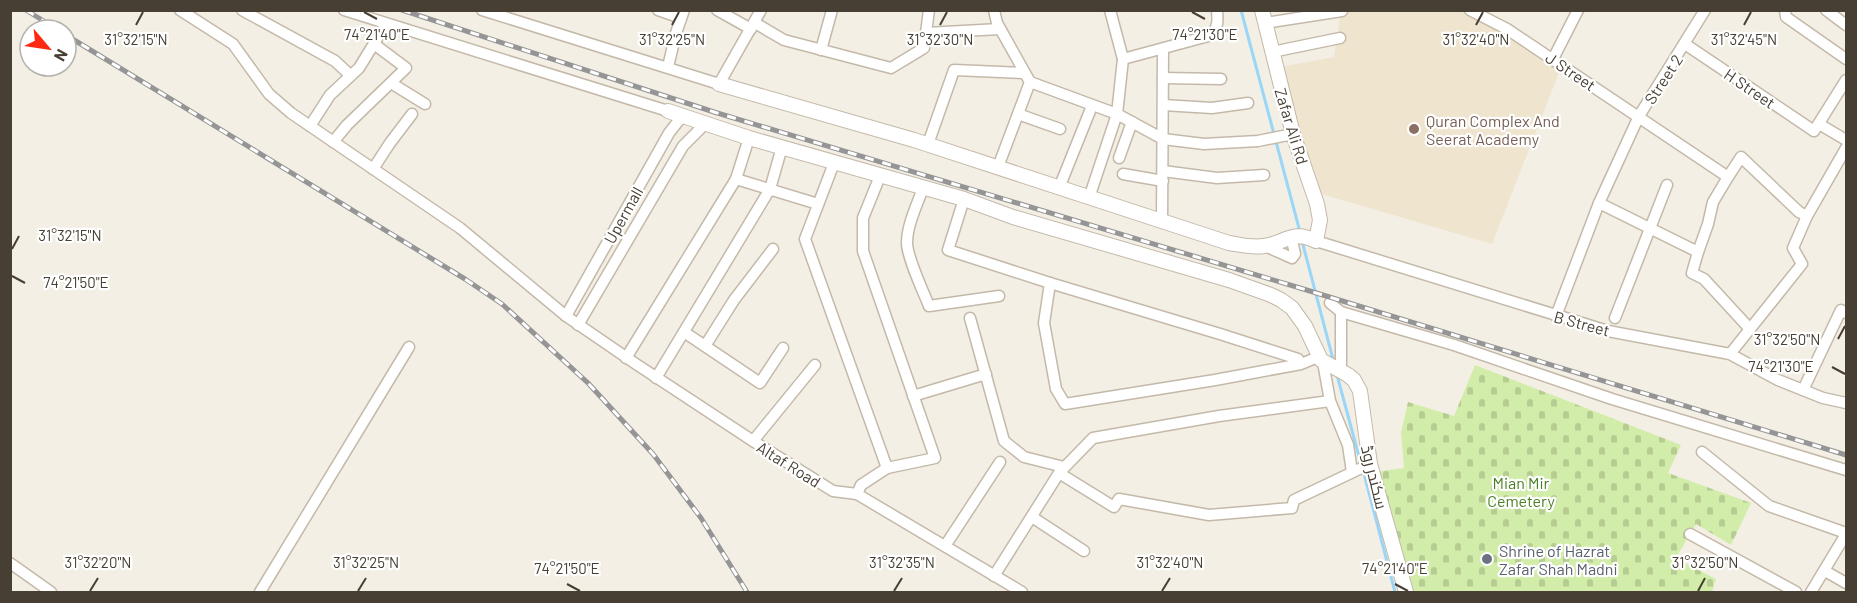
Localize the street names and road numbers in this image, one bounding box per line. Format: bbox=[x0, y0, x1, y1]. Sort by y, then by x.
street label: J Street bbox=[1542, 47, 1600, 95]
street label: Street 2 bbox=[1640, 51, 1686, 107]
street label: H Street bbox=[1721, 64, 1779, 112]
street label: Zafar Ali Rd bbox=[1271, 86, 1313, 166]
street label: Upermall bbox=[600, 183, 646, 247]
street label: B Street bbox=[1552, 306, 1612, 340]
street label: Altaf Road bbox=[754, 437, 824, 491]
street label: سکندر روڈ bbox=[1357, 443, 1392, 511]

